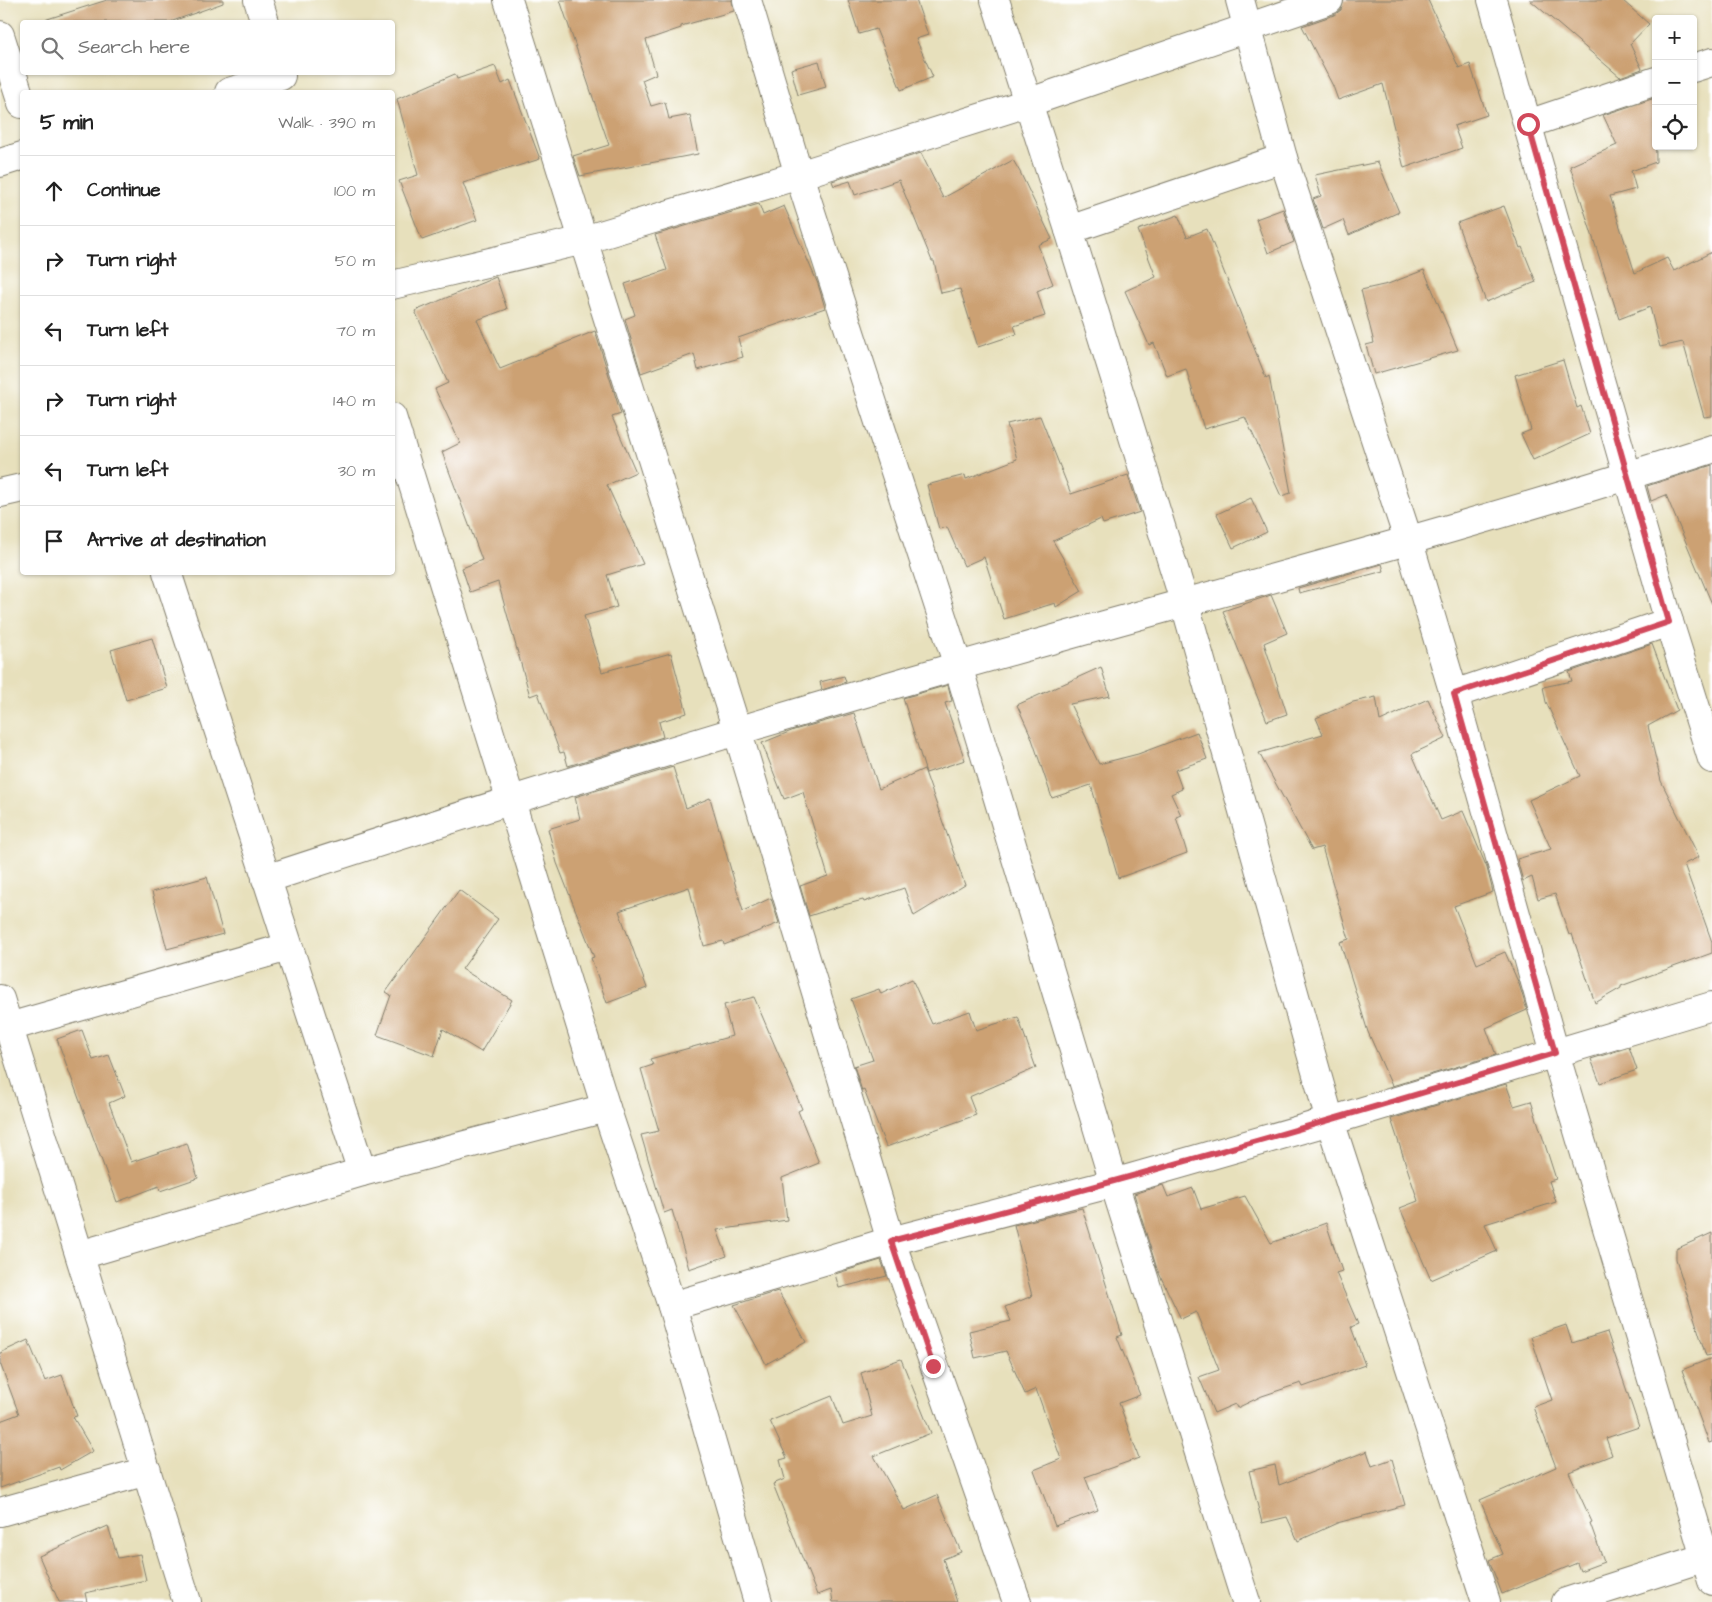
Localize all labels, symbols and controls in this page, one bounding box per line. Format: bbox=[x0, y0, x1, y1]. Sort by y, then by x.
map controls bbox=[1652, 15, 1697, 150]
button: + bbox=[1652, 15, 1697, 60]
search box bbox=[20, 20, 395, 75]
icon: search bbox=[38, 34, 66, 62]
text: Search here bbox=[78, 34, 190, 61]
button: − bbox=[1652, 60, 1697, 105]
button: locate bbox=[1652, 105, 1697, 150]
text: 5 min bbox=[40, 108, 93, 137]
text: Walk · 390 m bbox=[278, 112, 375, 134]
route start bbox=[1517, 113, 1540, 136]
icon: ahead bbox=[40, 177, 68, 205]
text: Continue bbox=[87, 177, 161, 204]
text: 100 m bbox=[334, 180, 375, 202]
icon: right bbox=[40, 247, 68, 275]
text: Turn right bbox=[87, 247, 176, 274]
text: 50 m bbox=[335, 250, 375, 272]
icon: left bbox=[40, 317, 68, 345]
text: Turn left bbox=[87, 317, 168, 344]
text: 70 m bbox=[336, 320, 375, 342]
icon: right bbox=[40, 387, 68, 415]
text: Turn right bbox=[87, 387, 176, 414]
text: 140 m bbox=[333, 390, 375, 412]
icon: left bbox=[40, 457, 68, 485]
text: Turn left bbox=[87, 457, 168, 484]
text: 30 m bbox=[338, 460, 375, 482]
icon: arrive bbox=[40, 527, 68, 555]
text: Arrive at destination bbox=[87, 527, 266, 554]
route end bbox=[922, 1355, 945, 1378]

